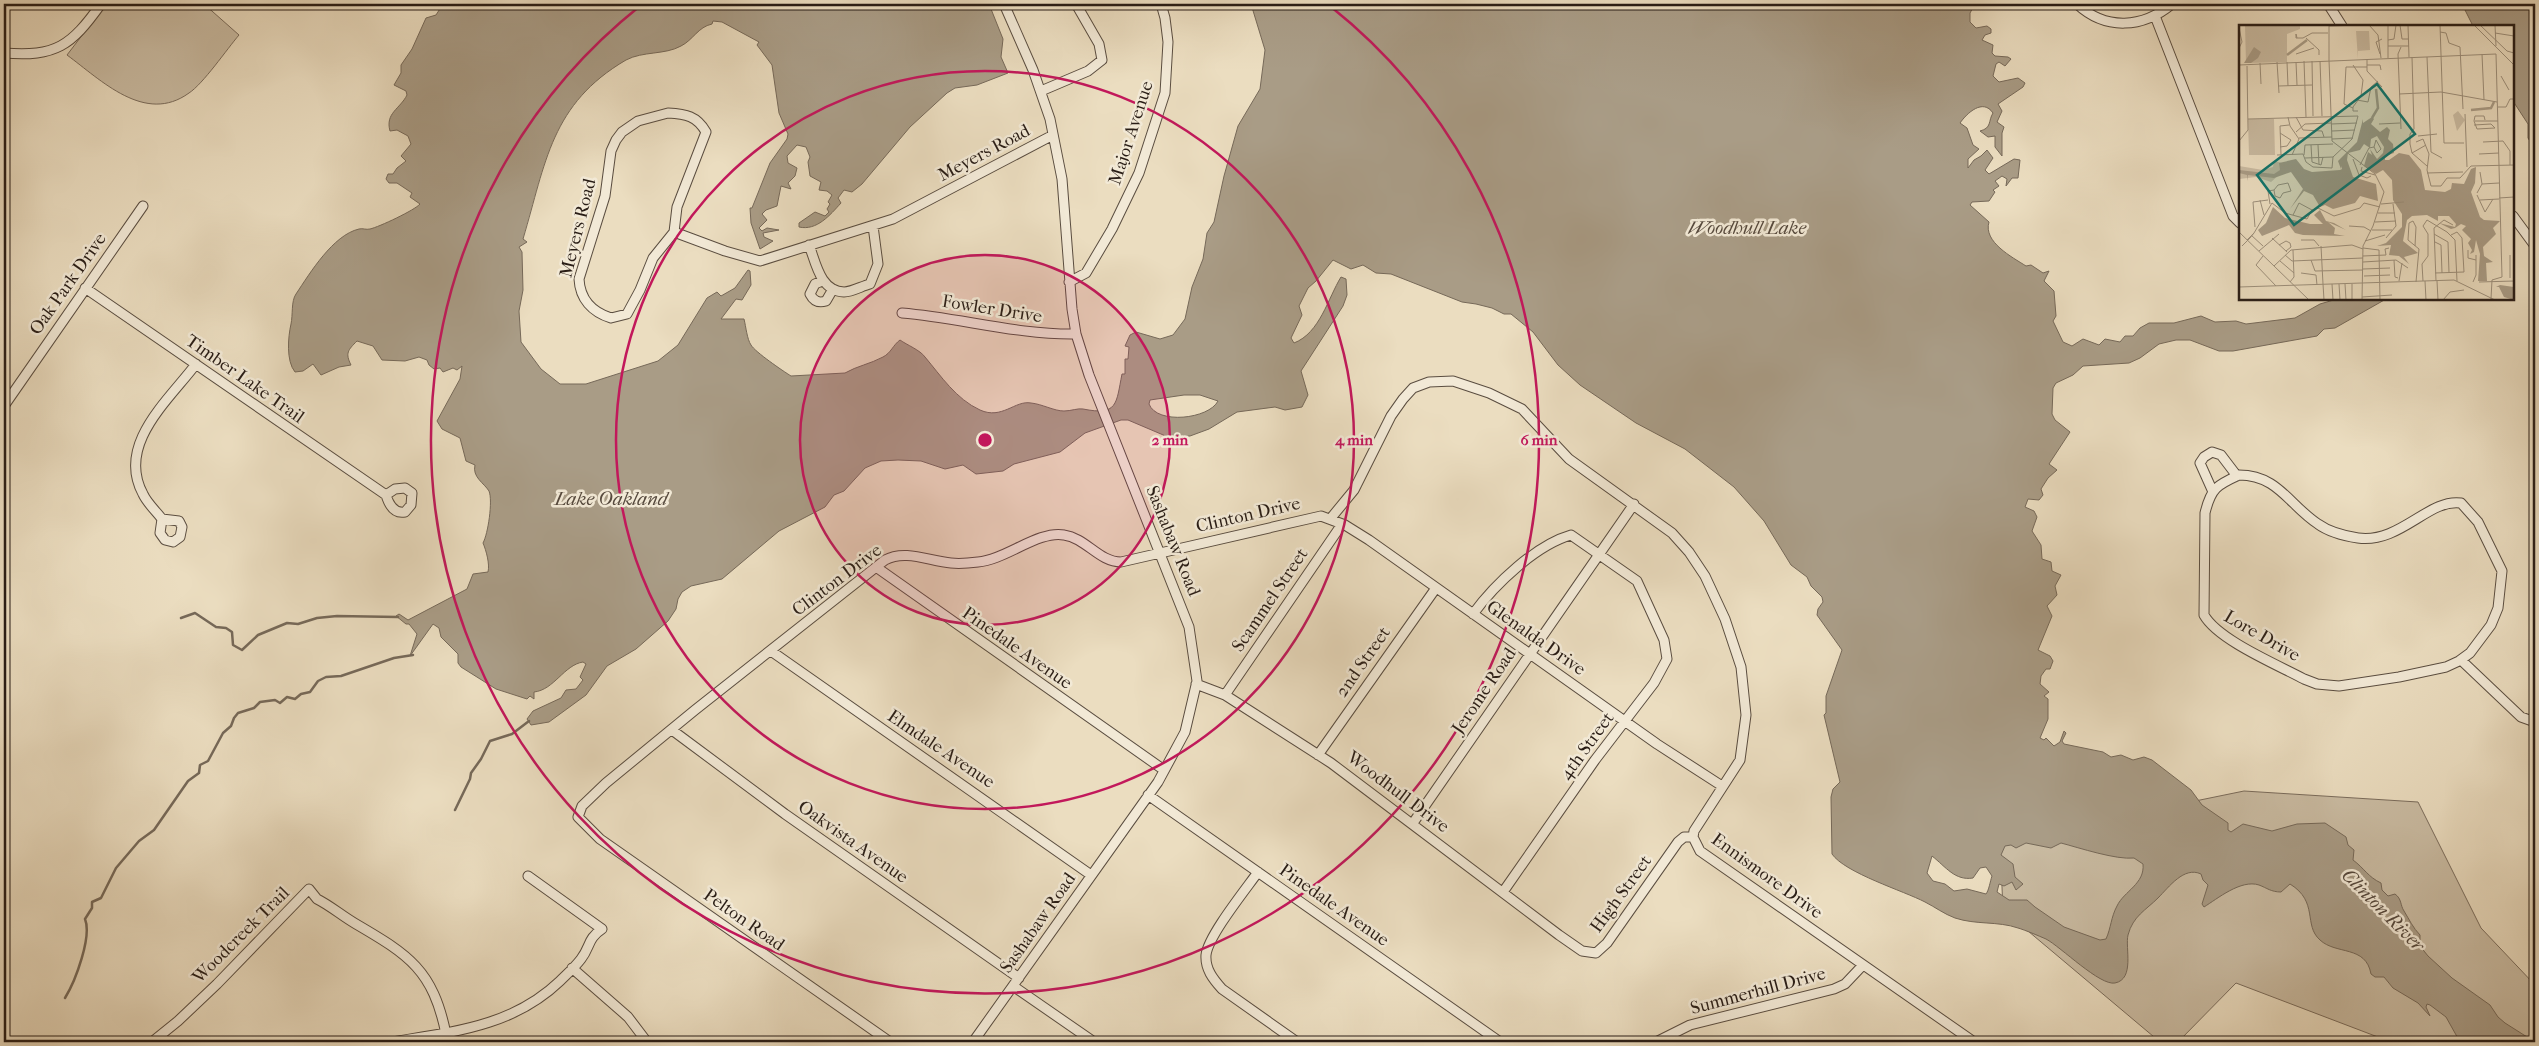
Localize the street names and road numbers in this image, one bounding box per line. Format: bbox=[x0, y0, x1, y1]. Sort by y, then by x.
street label: Major Avenue bbox=[1104, 78, 1158, 188]
street label: Meyers Road bbox=[934, 120, 1034, 186]
street label: Meyers Road bbox=[556, 176, 600, 280]
street label: Oak Park Drive bbox=[25, 229, 111, 339]
street label: Fowler Drive bbox=[941, 291, 1044, 327]
street label: Timber Lake Trail bbox=[182, 330, 308, 428]
street label: Sashabaw Road bbox=[1141, 483, 1205, 600]
street label: Clinton Drive bbox=[1194, 493, 1302, 537]
street label: Clinton Drive bbox=[788, 540, 886, 620]
street label: Scammel Street bbox=[1228, 544, 1313, 656]
street label: Glenalda Drive bbox=[1482, 596, 1590, 680]
street label: Pinedale Avenue bbox=[958, 602, 1076, 694]
street label: Lore Drive bbox=[2220, 606, 2304, 666]
street label: 2nd Street bbox=[1331, 622, 1395, 701]
street label: Jerome Road bbox=[1446, 644, 1521, 740]
street label: Elmdale Avenue bbox=[883, 705, 999, 793]
street label: 4th Street bbox=[1555, 708, 1619, 784]
street label: Woodhull Drive bbox=[1342, 746, 1453, 837]
street label: Oakvista Avenue bbox=[794, 796, 912, 888]
street label: Ennismore Drive bbox=[1707, 829, 1827, 923]
street label: High Street bbox=[1586, 851, 1656, 937]
street label: Pinedale Avenue bbox=[1275, 859, 1393, 951]
street label: Sashabaw Road bbox=[996, 869, 1080, 977]
street label: Woodcreek Trail bbox=[188, 882, 294, 988]
street label: Pelton Road bbox=[699, 884, 789, 956]
street label: Summerhill Drive bbox=[1688, 963, 1828, 1019]

